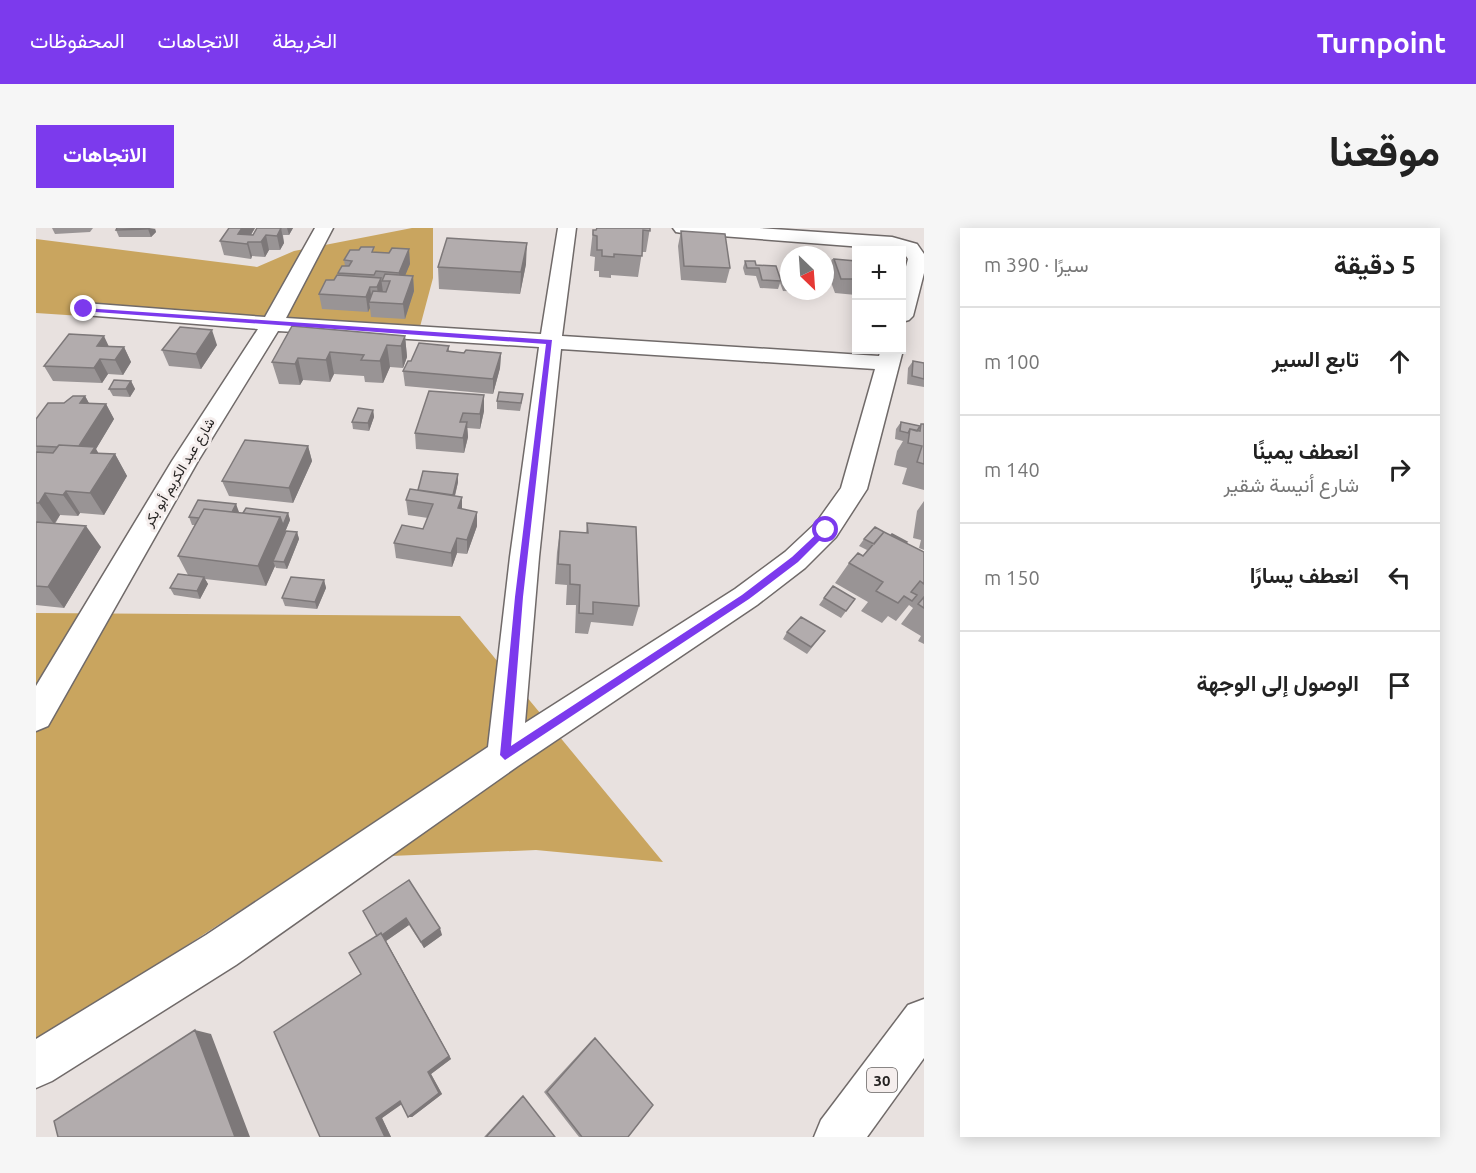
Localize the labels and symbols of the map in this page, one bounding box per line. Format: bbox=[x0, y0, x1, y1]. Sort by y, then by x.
north arrow bbox=[780, 246, 834, 300]
route end bbox=[70, 295, 96, 321]
street label: شارع عبد الكريم أبو بكر bbox=[140, 415, 220, 532]
route start bbox=[812, 516, 838, 542]
road number: 30 bbox=[867, 1068, 897, 1092]

